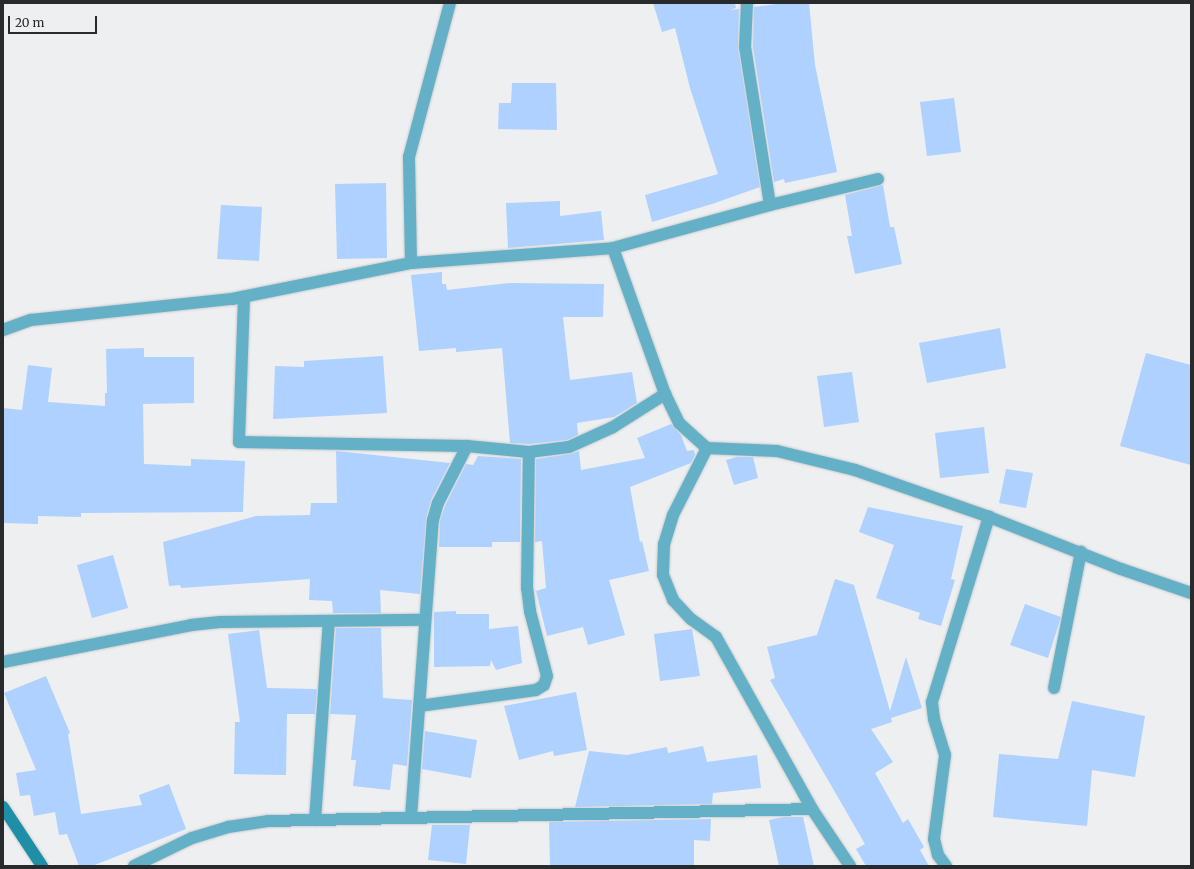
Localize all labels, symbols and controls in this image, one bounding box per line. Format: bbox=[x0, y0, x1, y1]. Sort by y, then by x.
scale bar bbox=[10, 8, 99, 34]
text: 20 m bbox=[15, 15, 44, 30]

